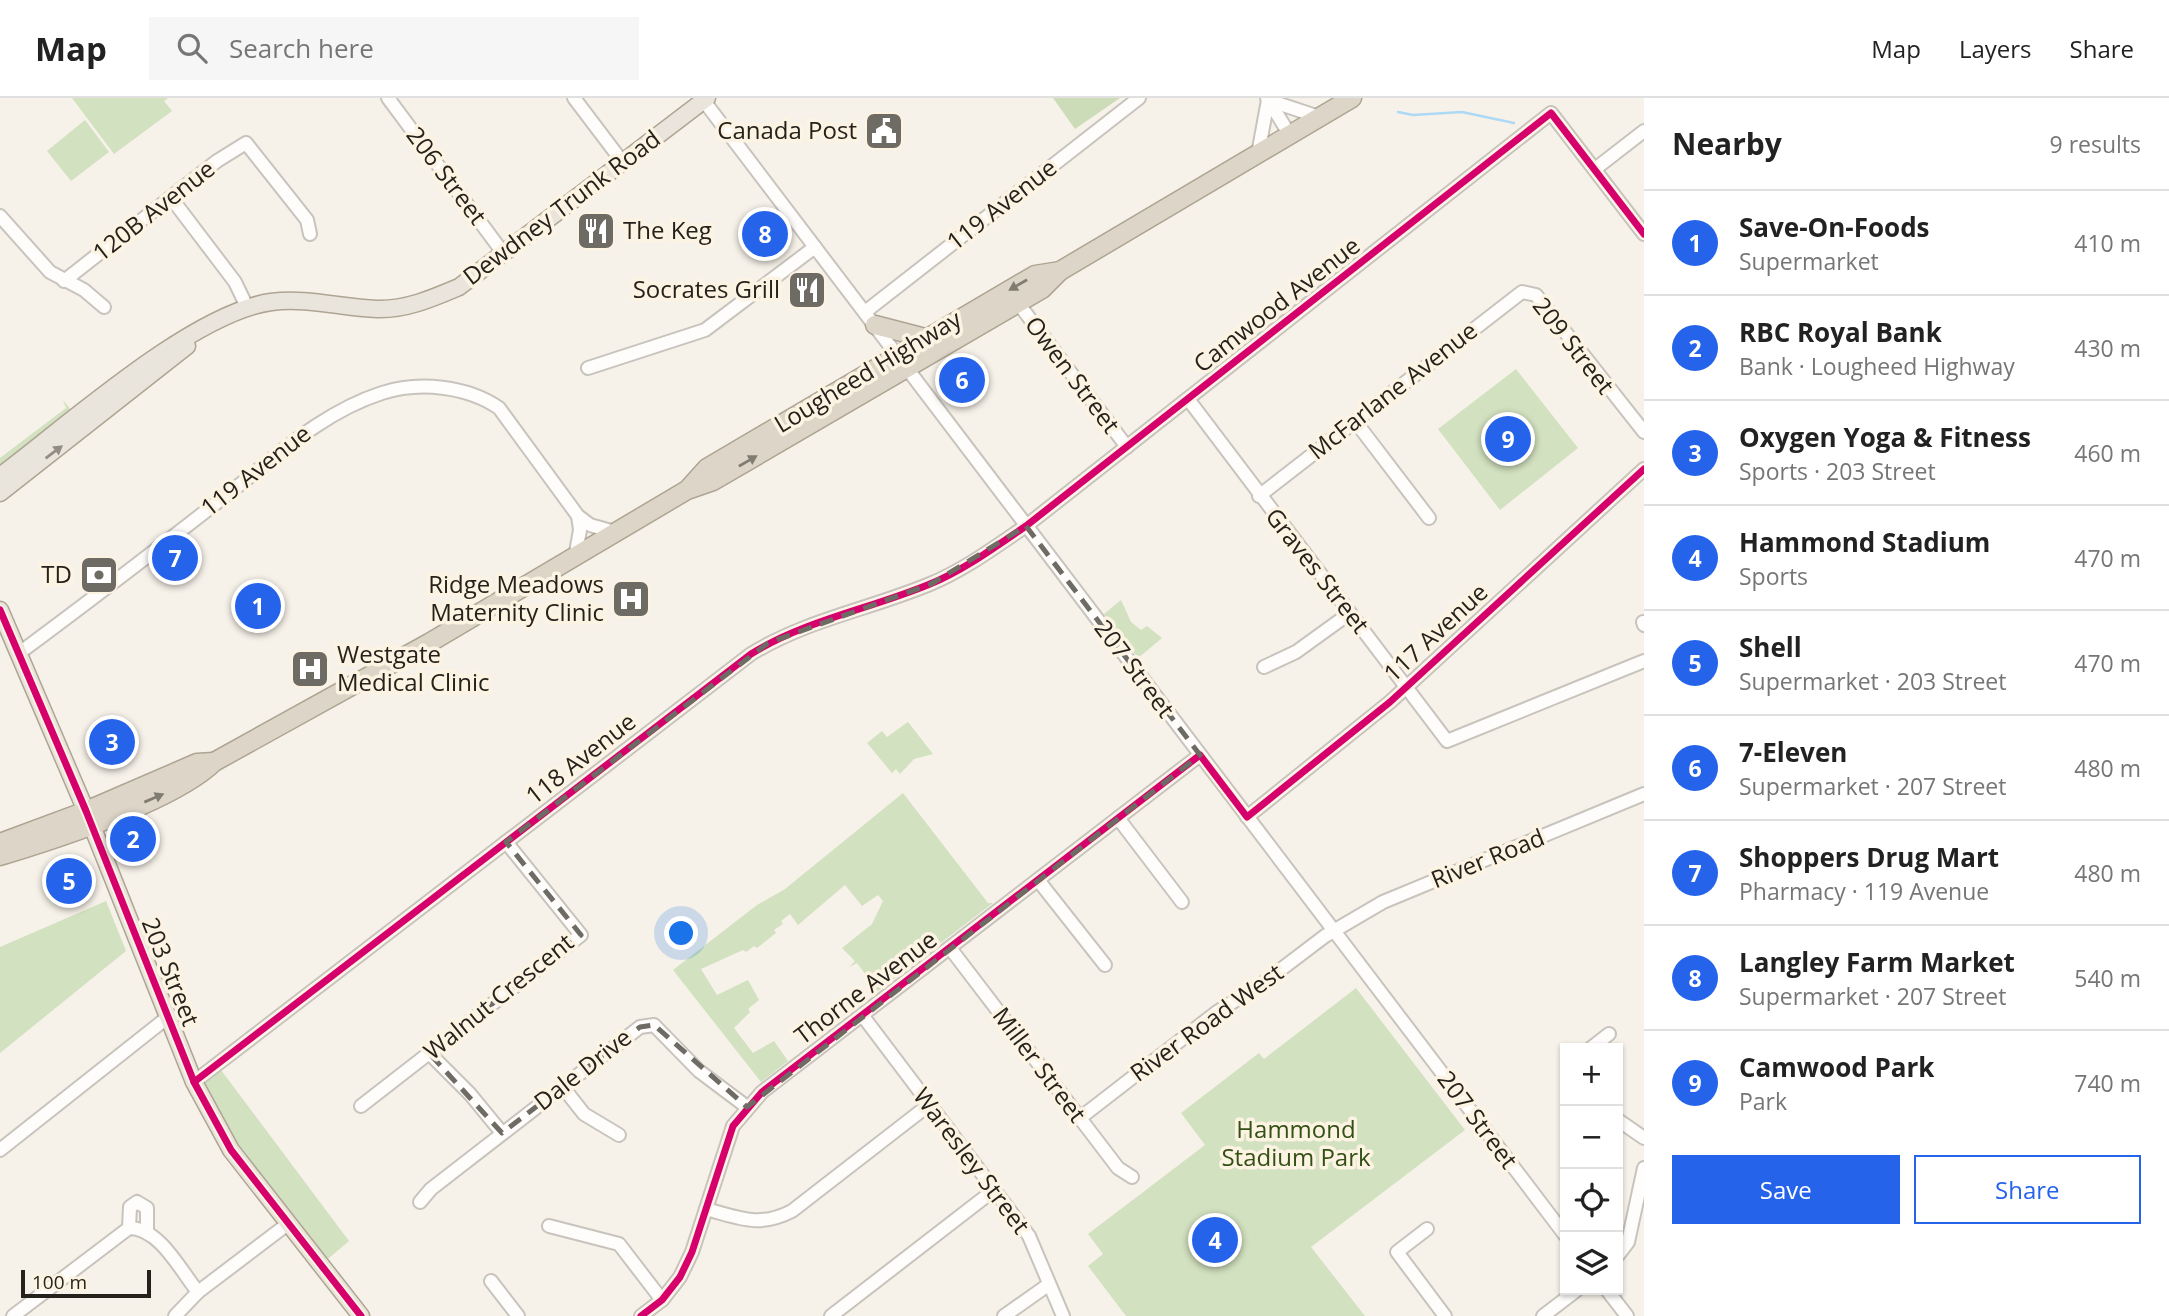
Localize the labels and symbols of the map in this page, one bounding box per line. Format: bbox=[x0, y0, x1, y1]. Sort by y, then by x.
public building icon: Canada Post bbox=[863, 110, 905, 152]
place label: Canada Post bbox=[717, 113, 857, 146]
street label: 206 Street bbox=[400, 119, 495, 231]
street label: Dewdney Trunk Road bbox=[456, 122, 667, 292]
street label: 119 Avenue bbox=[939, 150, 1063, 257]
street label: 120B Avenue bbox=[85, 152, 221, 268]
pin: 8 bbox=[742, 208, 788, 260]
restaurant icon: The Keg bbox=[575, 210, 617, 252]
place label: The Keg bbox=[623, 213, 712, 246]
street label: Camwood Avenue bbox=[1186, 228, 1366, 379]
restaurant icon: Socrates Grill bbox=[786, 269, 828, 311]
place label: Socrates Grill bbox=[633, 272, 780, 305]
one-way arrow bbox=[1008, 279, 1027, 291]
street label: 209 Street bbox=[1526, 290, 1622, 400]
street label: Lougheed Highway bbox=[768, 301, 968, 440]
street label: Owen Street bbox=[1018, 309, 1128, 439]
street label: McFarlane Avenue bbox=[1301, 313, 1483, 466]
pin: 6 bbox=[939, 354, 985, 406]
pin: 9 bbox=[1485, 413, 1531, 465]
street label: 119 Avenue bbox=[193, 416, 317, 523]
one-way arrow bbox=[45, 445, 63, 460]
one-way arrow bbox=[738, 455, 758, 467]
street label: Graves Street bbox=[1259, 501, 1378, 640]
pin: 7 bbox=[152, 532, 198, 584]
bank icon: TD bbox=[78, 554, 120, 596]
place label: TD bbox=[41, 557, 72, 590]
place label: Ridge Meadows Maternity Clinic bbox=[428, 567, 604, 628]
street label: 117 Avenue bbox=[1376, 575, 1494, 689]
hospital icon: Ridge Meadows Maternity Clinic bbox=[610, 578, 652, 620]
pin: 1 bbox=[235, 580, 281, 632]
street label: 207 Street bbox=[1088, 612, 1183, 724]
place label: Westgate Medical Clinic bbox=[337, 637, 489, 698]
hospital icon: Westgate Medical Clinic bbox=[289, 648, 331, 690]
street label: 118 Avenue bbox=[518, 704, 642, 811]
pin: 3 bbox=[89, 716, 135, 768]
one-way arrow bbox=[143, 793, 164, 804]
pin: 2 bbox=[110, 813, 156, 865]
street label: River Road bbox=[1426, 820, 1549, 895]
pin: 5 bbox=[46, 855, 92, 907]
street label: 203 Street bbox=[135, 912, 208, 1031]
your location bbox=[664, 916, 698, 950]
street label: Thorne Avenue bbox=[787, 922, 943, 1051]
street label: Walnut Crescent bbox=[416, 925, 580, 1067]
street label: River Road West bbox=[1123, 955, 1289, 1088]
street label: Miller Street bbox=[986, 1000, 1094, 1128]
street label: Dale Drive bbox=[527, 1020, 638, 1117]
street label: 207 Street bbox=[1431, 1063, 1526, 1175]
street label: Waresley Street bbox=[906, 1080, 1038, 1240]
park label: Hammond Stadium Park bbox=[1221, 1112, 1371, 1173]
pin: 4 bbox=[1192, 1214, 1238, 1266]
scale bar bbox=[21, 1267, 150, 1299]

